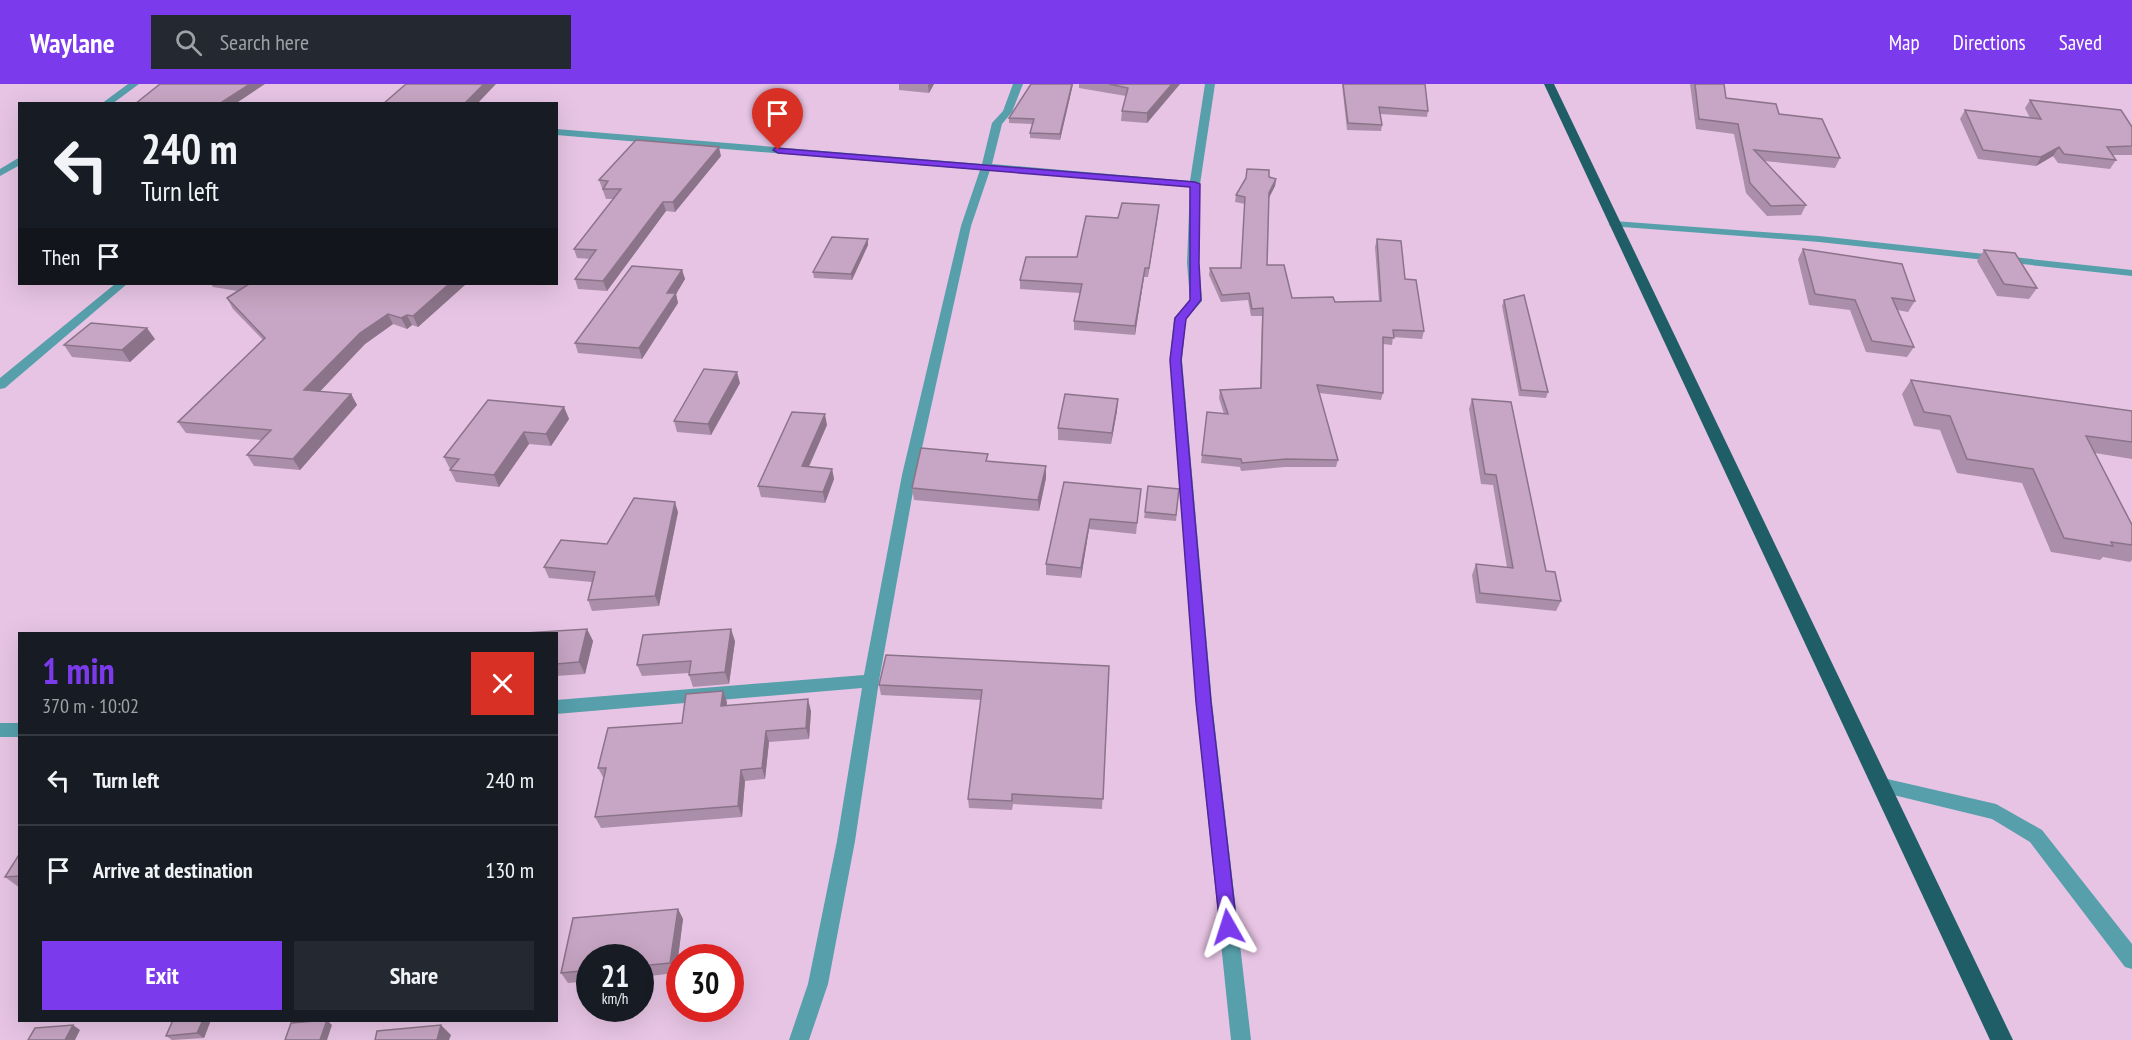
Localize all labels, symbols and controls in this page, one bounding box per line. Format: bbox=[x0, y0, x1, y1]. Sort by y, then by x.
search box bbox=[151, 15, 571, 69]
text: Waylane bbox=[30, 24, 115, 61]
icon: search bbox=[172, 26, 205, 59]
text: Search here bbox=[220, 28, 309, 56]
text: Map bbox=[1889, 29, 1920, 56]
text: Directions bbox=[1953, 29, 2026, 56]
text: Saved bbox=[2059, 29, 2102, 56]
pin bbox=[752, 88, 803, 150]
icon: arrive bbox=[761, 97, 794, 130]
text: 240 m bbox=[141, 121, 238, 176]
icon: left bbox=[42, 126, 120, 204]
text: Turn left bbox=[141, 174, 219, 208]
icon: arrive bbox=[92, 240, 125, 273]
text: Then bbox=[42, 243, 80, 271]
text: 1 min bbox=[42, 647, 115, 694]
button: close bbox=[471, 652, 534, 715]
text: 370 m · 10:02 bbox=[42, 693, 139, 719]
icon: left bbox=[42, 764, 75, 797]
text: Turn left bbox=[93, 766, 159, 794]
text: 240 m bbox=[485, 766, 534, 794]
icon: arrive bbox=[42, 854, 75, 887]
text: Arrive at destination bbox=[93, 856, 253, 884]
text: 130 m bbox=[485, 856, 534, 884]
position arrow bbox=[1196, 895, 1260, 959]
button: Exit bbox=[42, 941, 282, 1010]
button: Share bbox=[294, 941, 534, 1010]
speed limit sign: 30 bbox=[666, 944, 744, 1022]
text: 21 bbox=[601, 956, 629, 995]
text: km/h bbox=[602, 989, 628, 1008]

